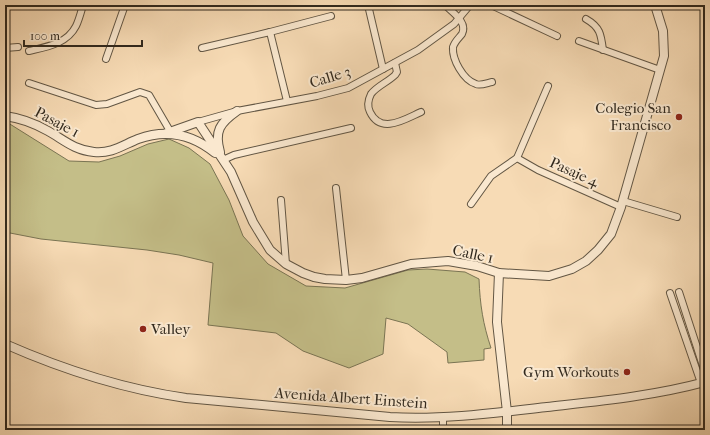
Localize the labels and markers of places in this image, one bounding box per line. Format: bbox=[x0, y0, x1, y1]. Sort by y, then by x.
place label: Colegio San Francisco bbox=[595, 99, 671, 134]
marker: Colegio San Francisco bbox=[674, 112, 684, 122]
place label: Valley bbox=[150, 320, 191, 338]
marker: Valley bbox=[138, 324, 148, 334]
place label: Gym Workouts bbox=[523, 363, 619, 381]
marker: Gym Workouts bbox=[622, 367, 632, 377]

